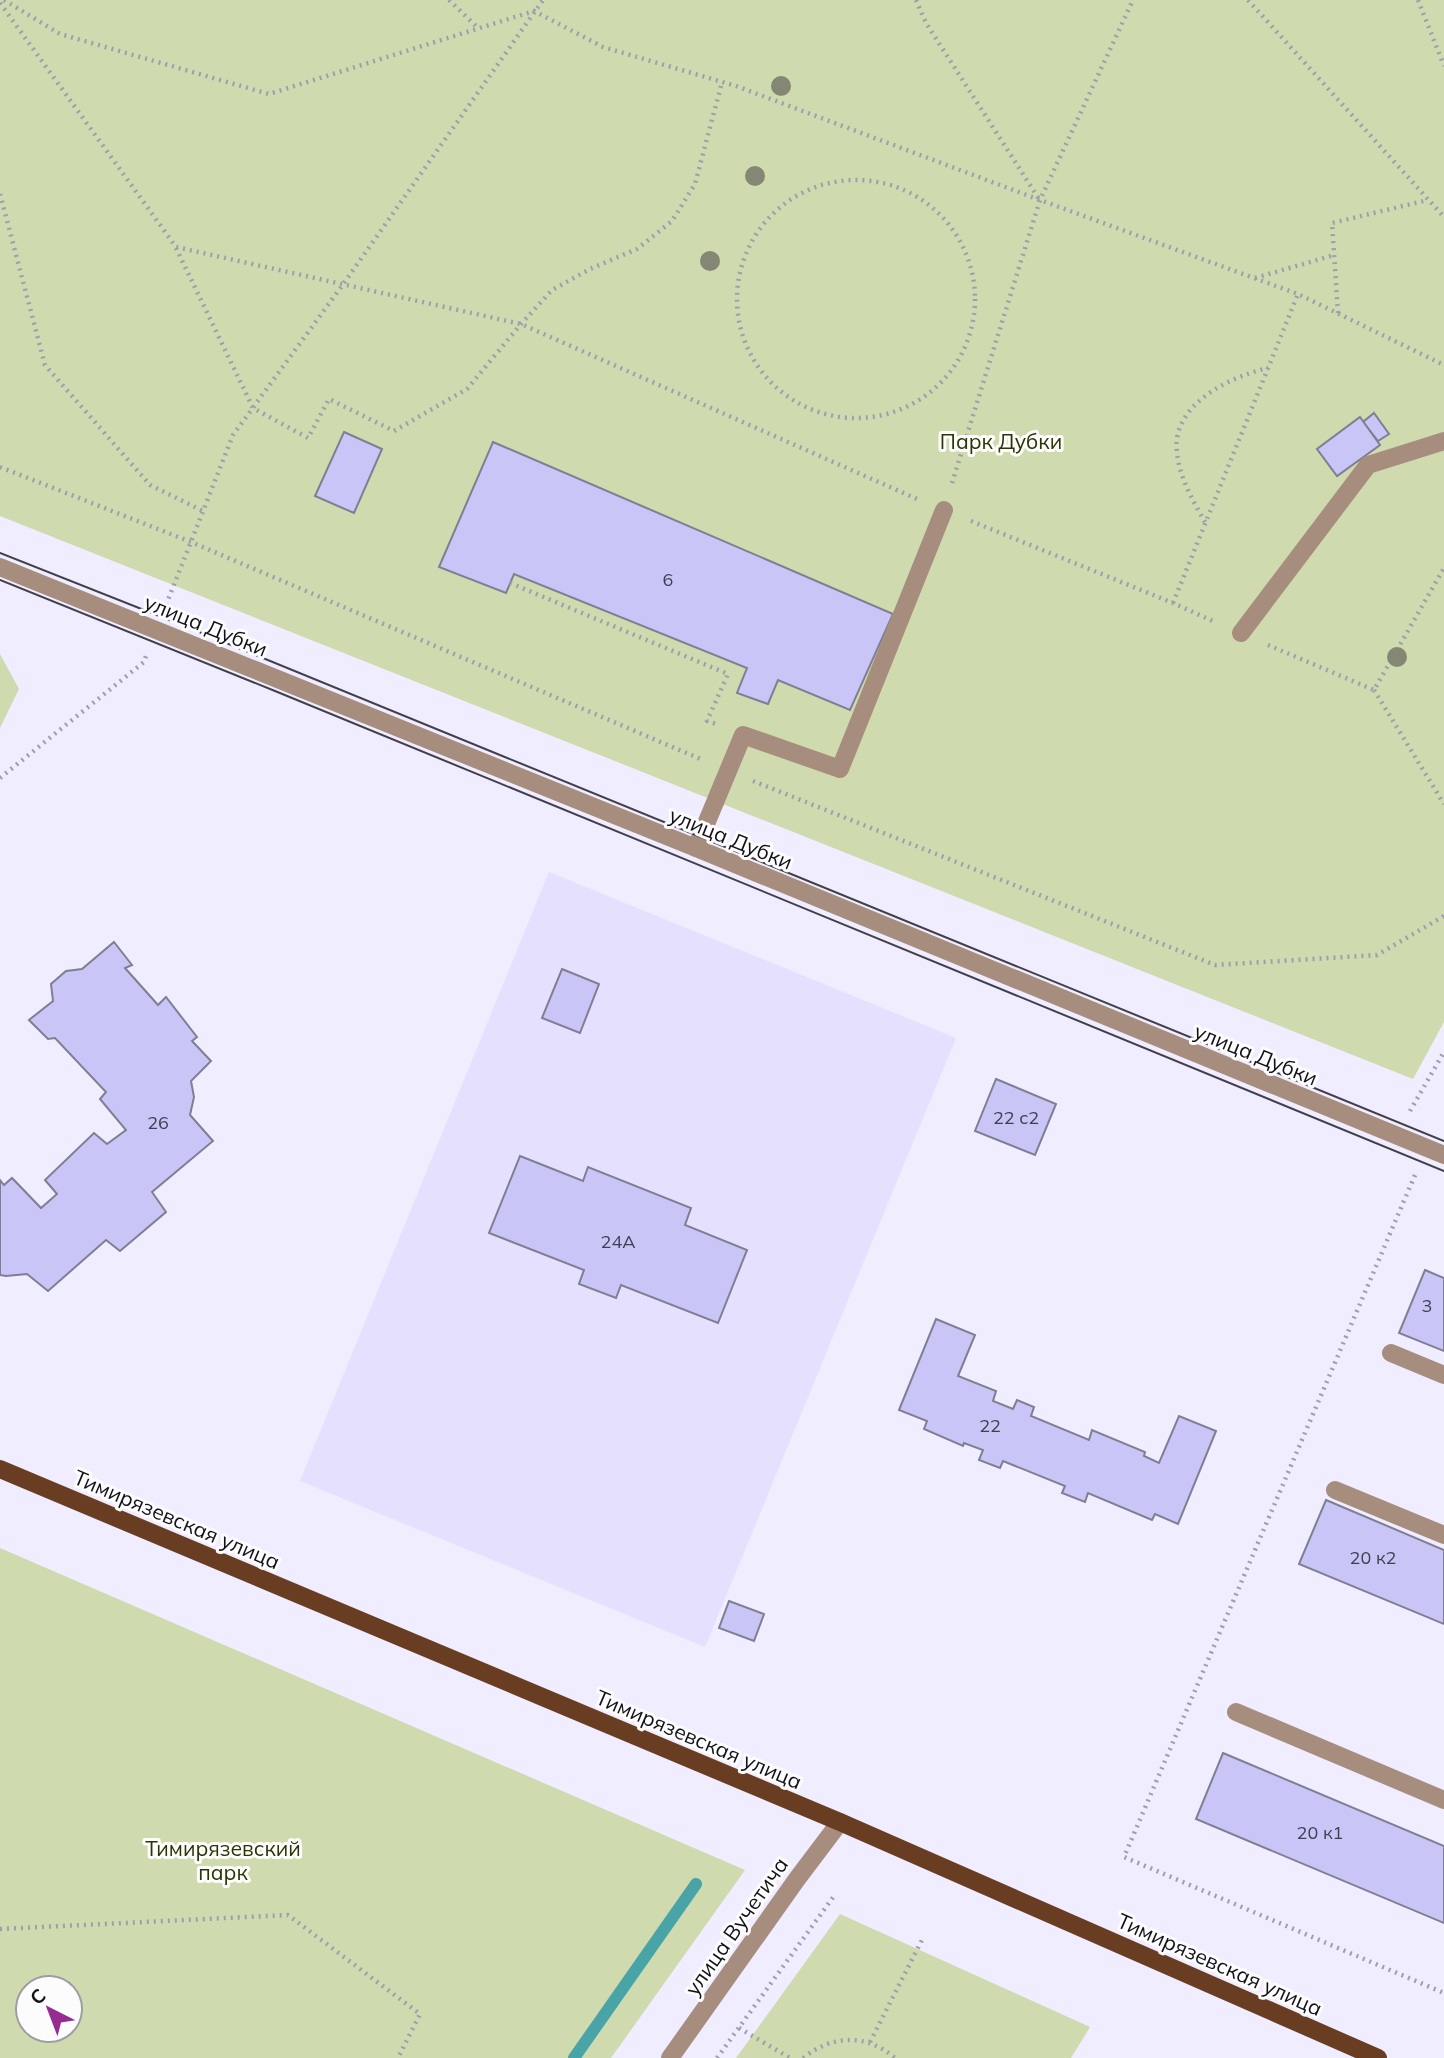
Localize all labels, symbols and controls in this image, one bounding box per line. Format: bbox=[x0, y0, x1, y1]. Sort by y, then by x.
park label: Парк Дубки bbox=[940, 428, 1062, 454]
house number: 6 bbox=[663, 568, 673, 591]
street label: улица Дубки bbox=[141, 589, 271, 661]
street label: улица Дубки bbox=[666, 802, 796, 874]
street label: улица Дубки bbox=[1191, 1018, 1321, 1090]
house number: 22 с2 bbox=[993, 1106, 1039, 1129]
house number: 26 bbox=[147, 1111, 169, 1134]
house number: 24А bbox=[601, 1230, 635, 1253]
house number: 3 bbox=[1422, 1294, 1432, 1317]
house number: 22 bbox=[979, 1414, 1001, 1437]
street label: Тимирязевская улица bbox=[70, 1464, 284, 1574]
house number: 20 к2 bbox=[1350, 1546, 1396, 1569]
street label: Тимирязевская улица bbox=[592, 1684, 806, 1794]
house number: 20 к1 bbox=[1297, 1821, 1343, 1844]
park label: Тимирязевский парк bbox=[145, 1835, 301, 1885]
street label: улица Вучетича bbox=[679, 1852, 793, 2000]
street label: Тимирязевская улица bbox=[1114, 1907, 1326, 2021]
north arrow bbox=[14, 1974, 84, 2044]
text: С bbox=[25, 1983, 50, 2010]

